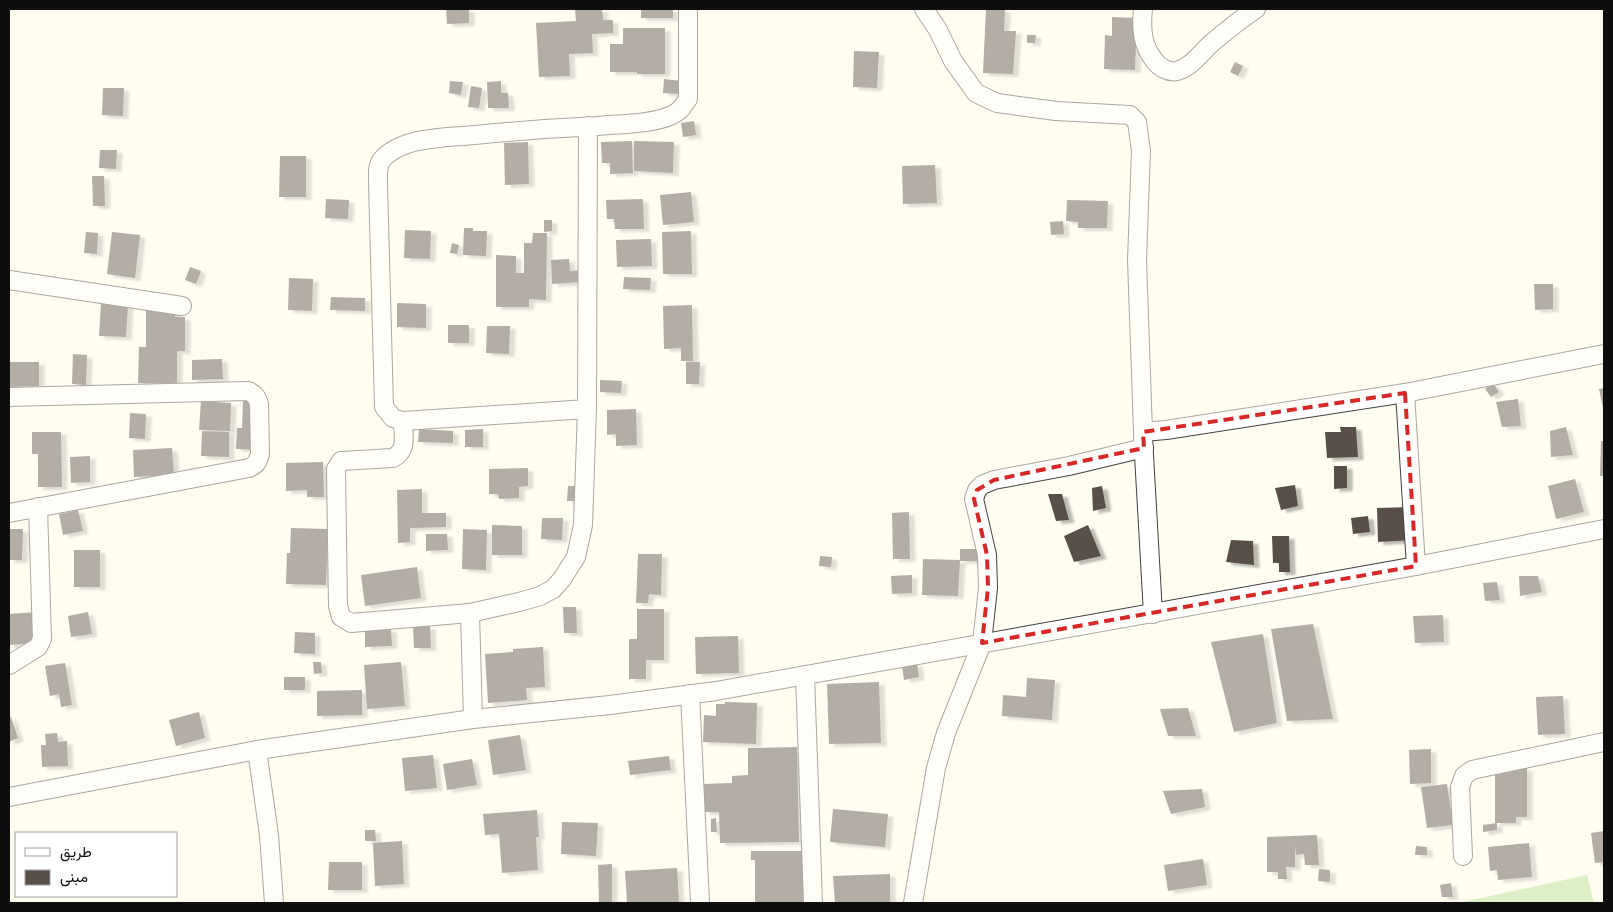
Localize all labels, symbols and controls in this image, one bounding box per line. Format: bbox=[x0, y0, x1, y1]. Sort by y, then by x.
legend bbox=[15, 832, 178, 897]
text: طريق bbox=[60, 842, 92, 865]
text: مبنى bbox=[60, 867, 88, 890]

